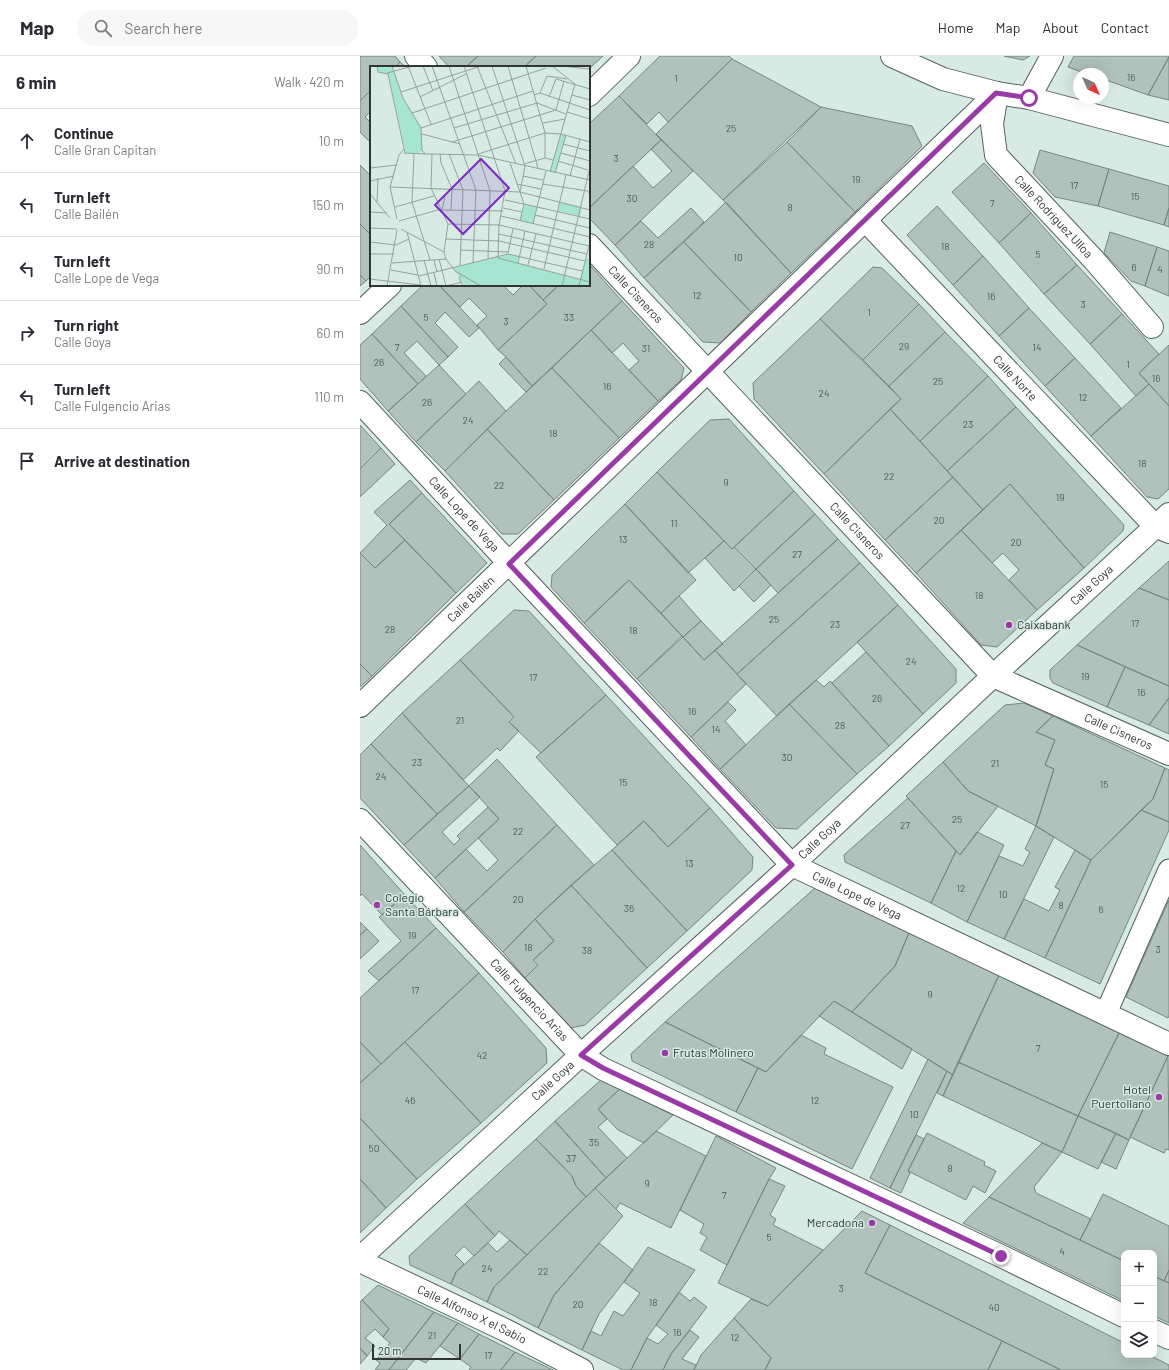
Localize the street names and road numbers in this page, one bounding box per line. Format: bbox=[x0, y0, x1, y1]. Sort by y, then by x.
street label: Calle Rodríguez Ulloa bbox=[1012, 172, 1096, 260]
street label: Calle Cisneros bbox=[606, 262, 667, 326]
street label: Calle Norte bbox=[991, 352, 1041, 403]
street label: Calle Lope de Vega bbox=[426, 473, 503, 554]
street label: Calle Cisneros bbox=[828, 499, 888, 562]
street label: Calle Goya bbox=[1067, 561, 1115, 608]
street label: Calle Bailén bbox=[444, 573, 497, 624]
street label: Calle Cisneros bbox=[1083, 709, 1155, 752]
street label: Calle Goya bbox=[795, 815, 843, 861]
street label: Calle Lope de Vega bbox=[810, 868, 904, 922]
street label: Calle Fulgencio Arias bbox=[488, 955, 572, 1043]
street label: Calle Goya bbox=[528, 1057, 576, 1103]
street label: Calle Alfonso X el Sabio bbox=[415, 1281, 529, 1346]

